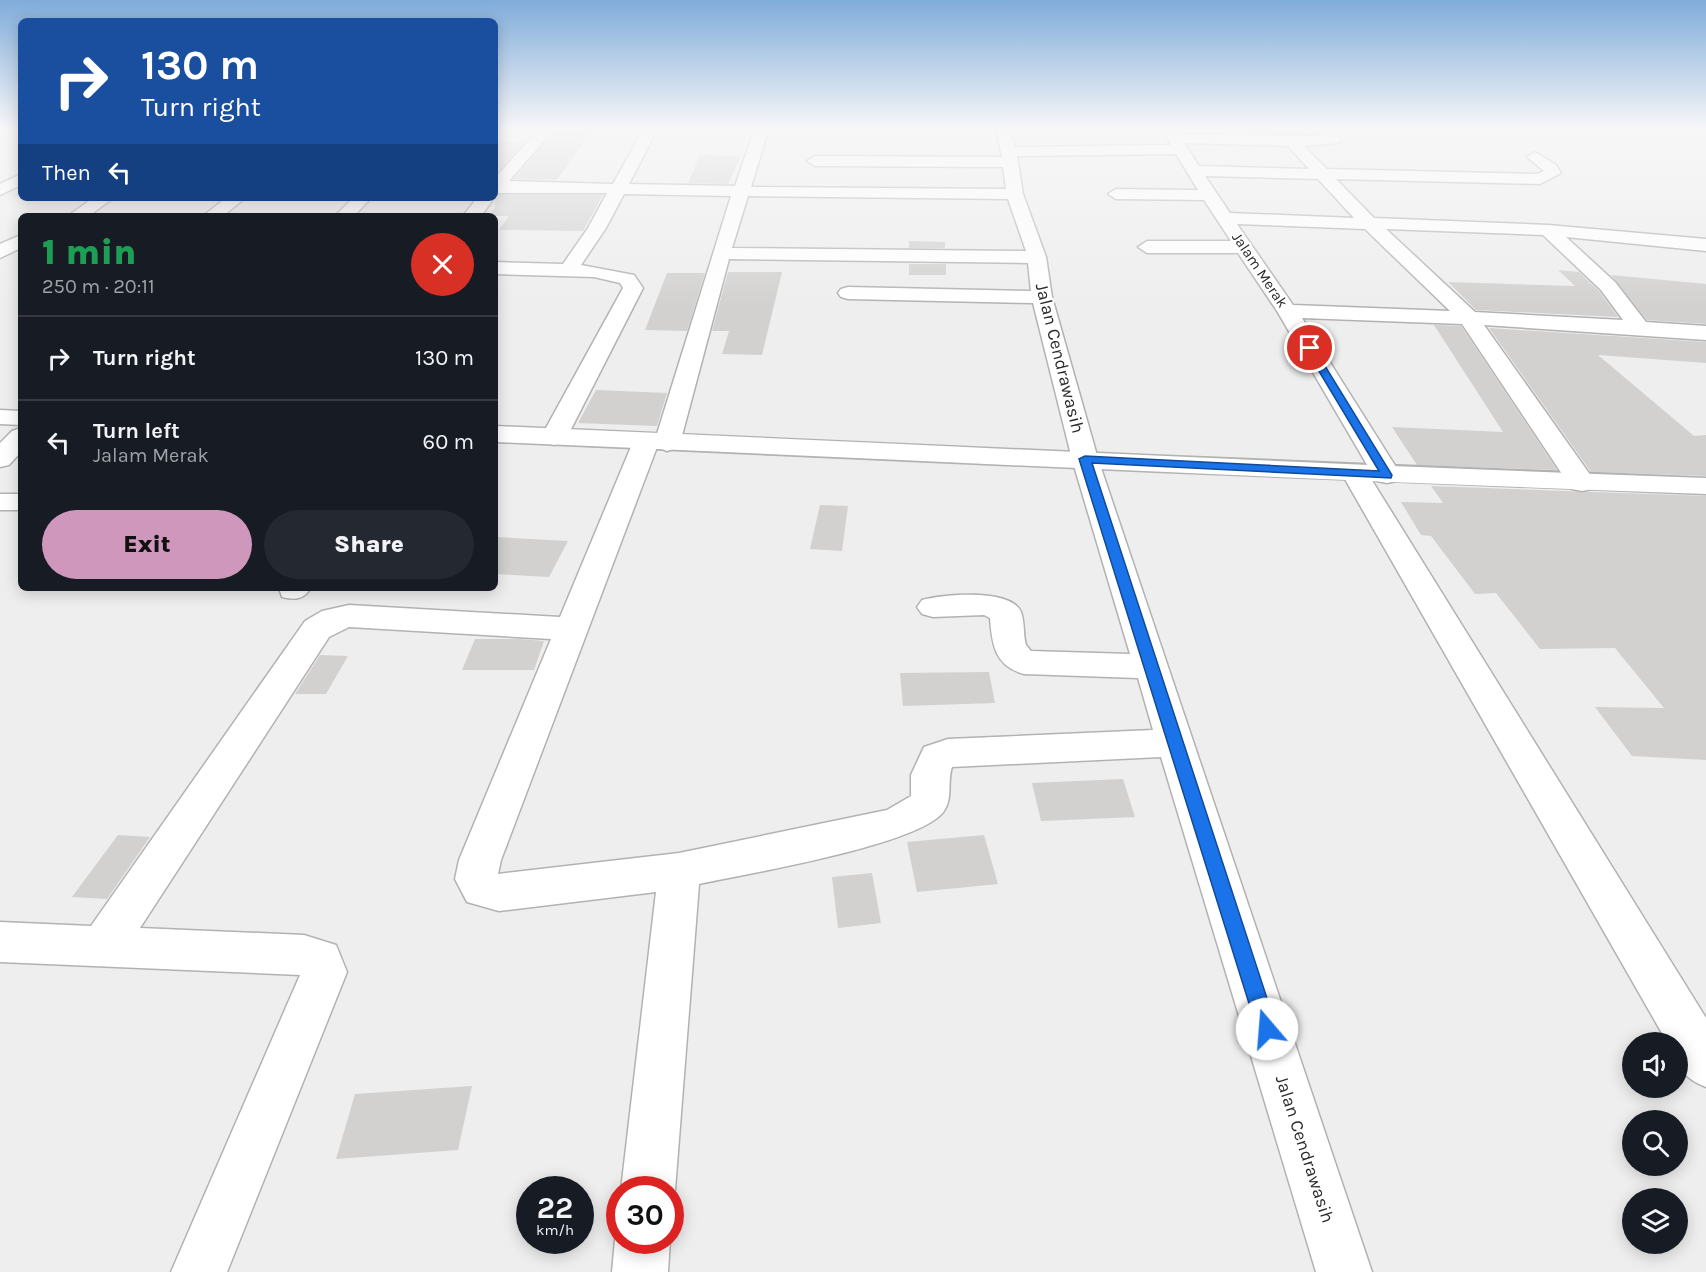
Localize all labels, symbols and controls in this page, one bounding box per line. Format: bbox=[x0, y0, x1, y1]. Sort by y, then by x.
text: 130 m bbox=[141, 40, 259, 90]
icon: right bbox=[42, 42, 120, 120]
text: Turn right bbox=[141, 91, 261, 123]
icon: left bbox=[103, 156, 136, 189]
text: Then bbox=[42, 160, 91, 186]
street label: Jalam Merak bbox=[1228, 229, 1292, 311]
text: 1 min bbox=[42, 231, 136, 273]
button: close bbox=[411, 233, 474, 296]
text: 250 m · 20:11 bbox=[42, 275, 155, 298]
street label: Jalan Cendrawasih bbox=[1031, 281, 1089, 435]
pin bbox=[1284, 322, 1335, 373]
icon: arrive bbox=[1293, 331, 1326, 364]
icon: right bbox=[42, 342, 75, 375]
text: Turn right bbox=[93, 345, 196, 371]
text: 130 m bbox=[415, 345, 474, 371]
text: Turn left bbox=[93, 418, 180, 444]
icon: left bbox=[42, 426, 75, 459]
text: 60 m bbox=[423, 429, 474, 455]
text: Jalam Merak bbox=[93, 444, 209, 467]
button: Exit bbox=[42, 510, 252, 579]
button: Share bbox=[264, 510, 474, 579]
position arrow bbox=[1235, 997, 1299, 1061]
map controls bbox=[1622, 1032, 1688, 1254]
button: sound bbox=[1622, 1032, 1688, 1098]
street label: Jalan Cendrawasih bbox=[1271, 1072, 1339, 1226]
button: search bbox=[1622, 1110, 1688, 1176]
speed limit sign: 30 bbox=[606, 1176, 684, 1254]
button: layers bbox=[1622, 1188, 1688, 1254]
text: 22 bbox=[537, 1190, 573, 1226]
text: km/h bbox=[536, 1221, 574, 1239]

